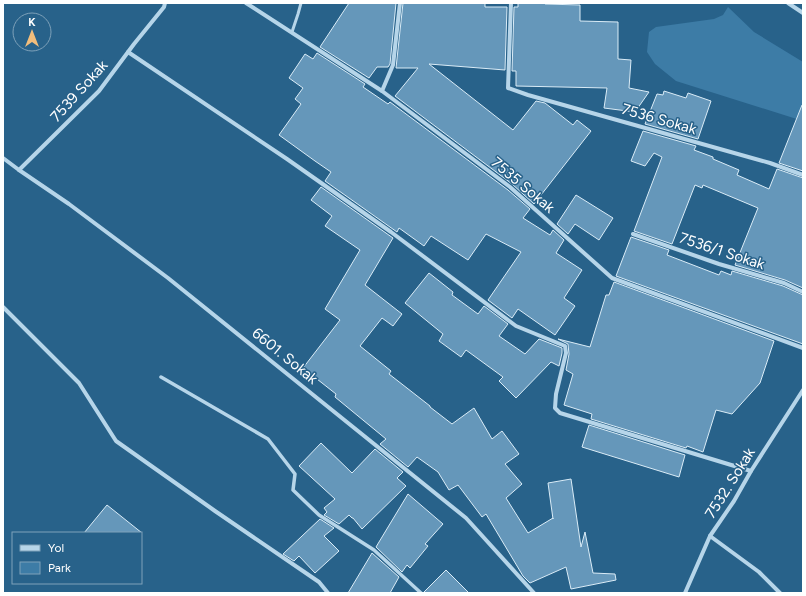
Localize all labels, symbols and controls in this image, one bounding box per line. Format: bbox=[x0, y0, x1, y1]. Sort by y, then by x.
north arrow bbox=[12, 12, 52, 52]
text: K bbox=[28, 16, 36, 29]
street label: 7539 Sokak bbox=[47, 56, 112, 126]
street label: 7536 Sokak bbox=[620, 100, 699, 138]
street label: 7535 Sokak bbox=[488, 153, 559, 217]
street label: 7536/1 Sokak bbox=[677, 229, 768, 274]
street label: 6601. Sokak bbox=[248, 324, 322, 388]
street label: 7532. Sokak bbox=[701, 444, 759, 522]
legend bbox=[12, 532, 142, 584]
text: Yol bbox=[48, 541, 64, 555]
text: Park bbox=[48, 561, 71, 575]

